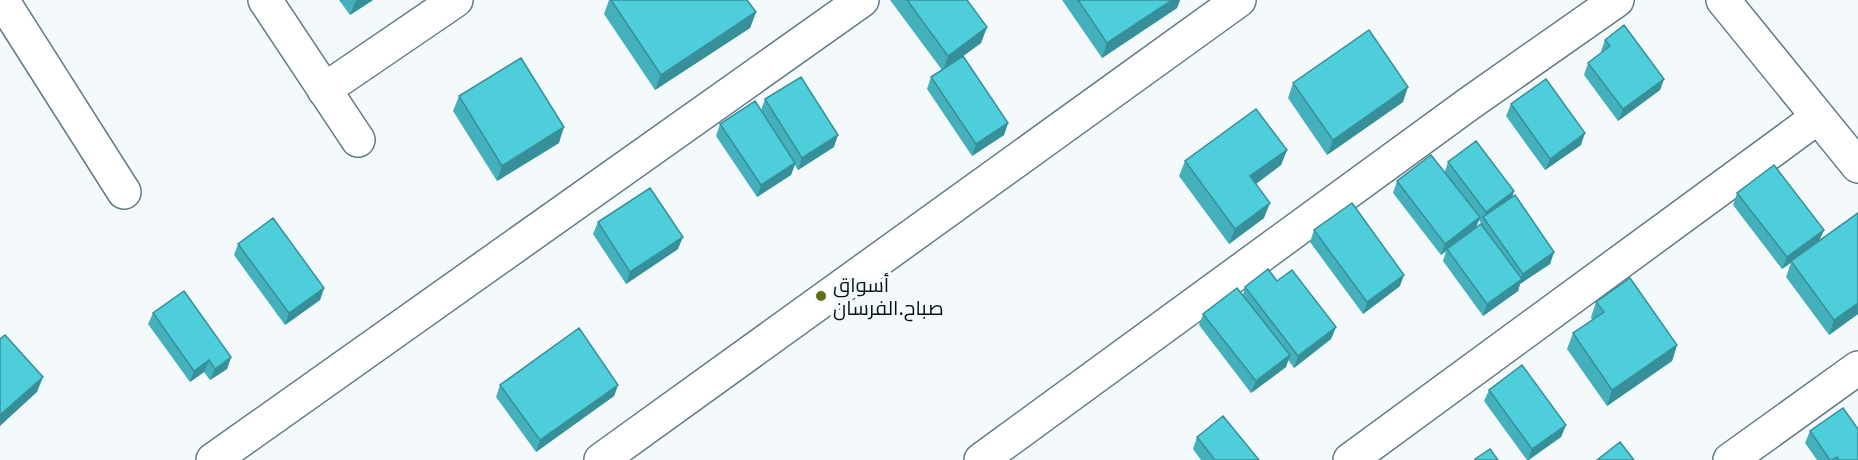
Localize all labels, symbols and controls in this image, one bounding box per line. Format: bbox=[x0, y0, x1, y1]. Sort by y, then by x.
place label: أسواق صباح.الفرسان bbox=[833, 271, 944, 322]
marker: أسواق صباح.الفرسان bbox=[814, 289, 828, 303]

